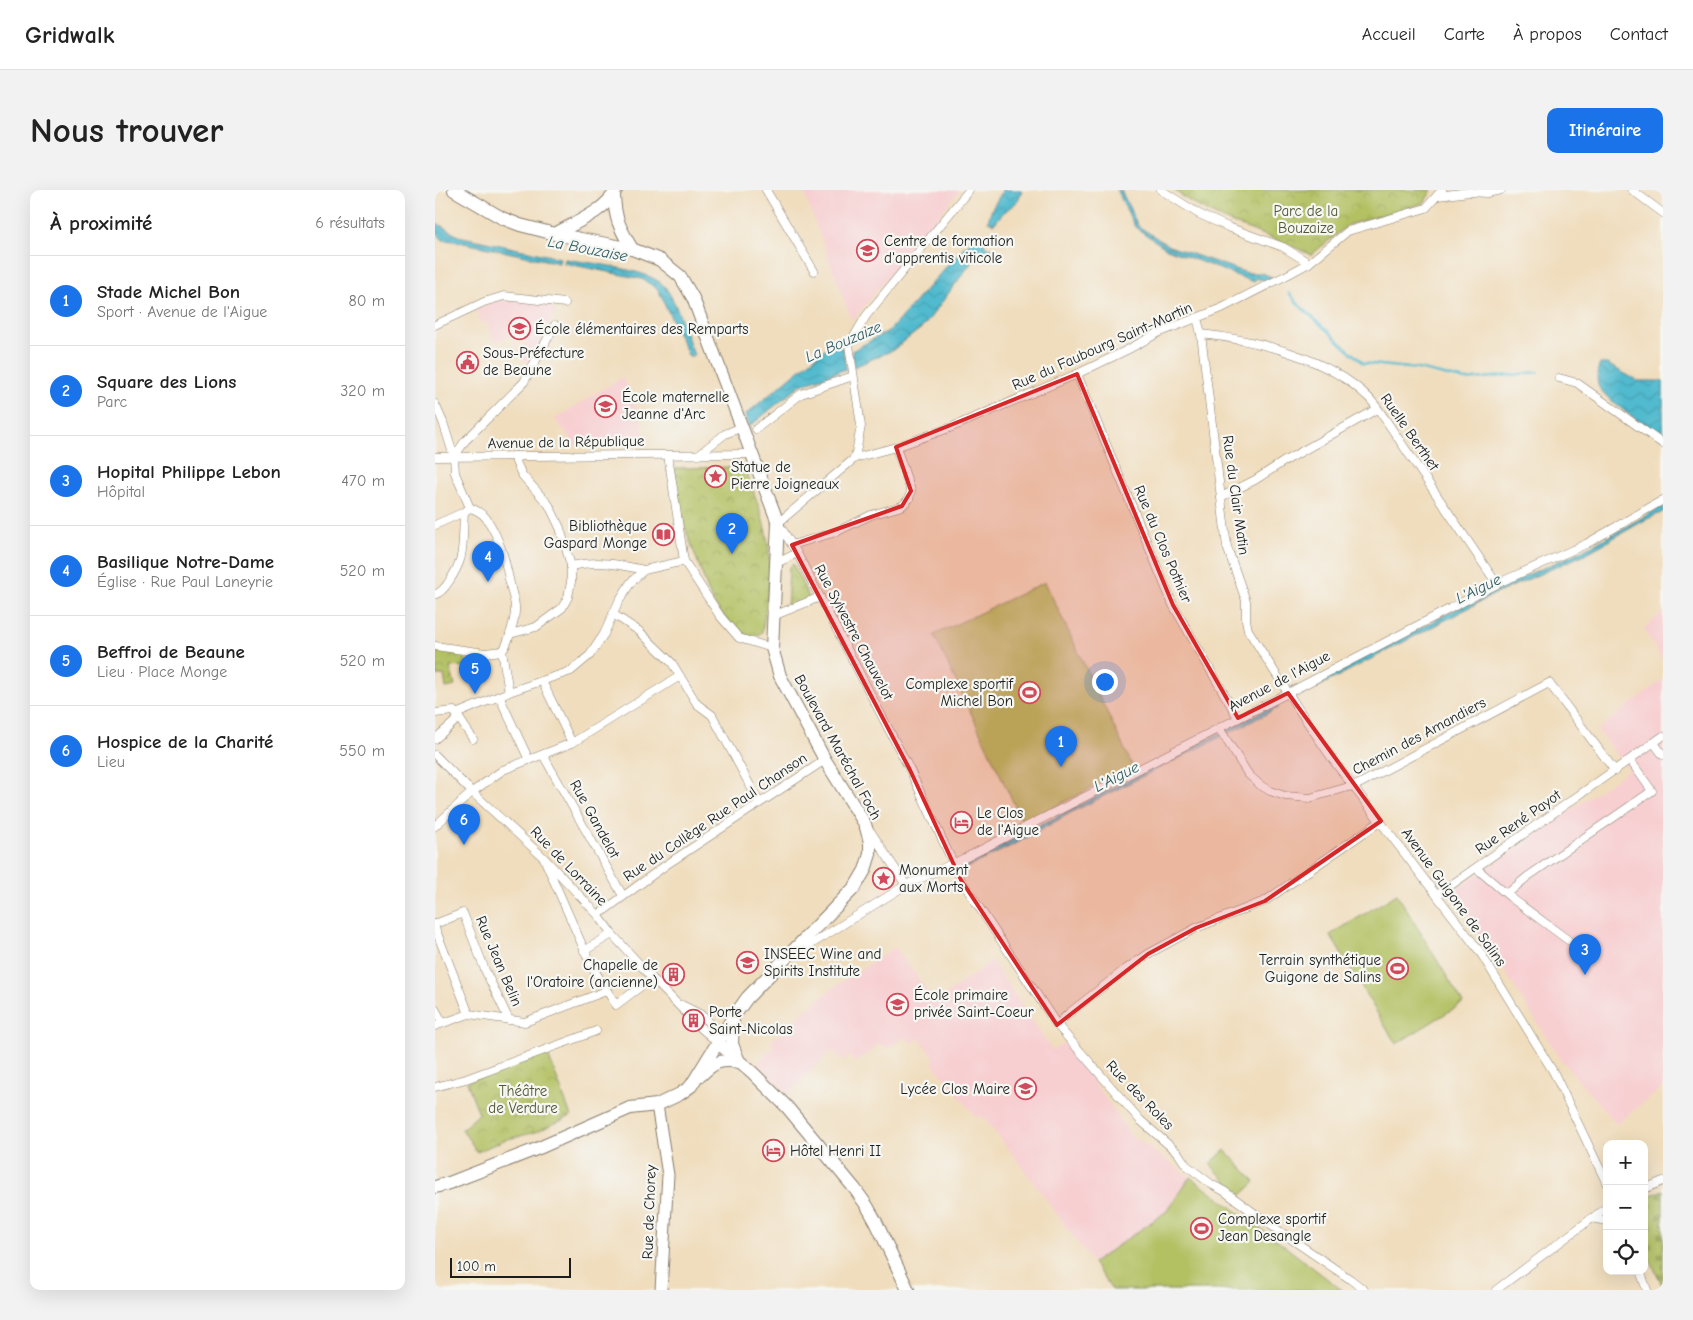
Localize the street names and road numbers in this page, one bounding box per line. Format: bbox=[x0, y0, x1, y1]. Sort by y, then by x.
street label: Rue du Faubourg Saint-Martin bbox=[1009, 298, 1195, 394]
street label: Ruelle Berthet bbox=[1377, 390, 1444, 475]
street label: Avenue de la République bbox=[487, 432, 645, 452]
street label: Rue du Clair Matin bbox=[1219, 434, 1253, 556]
street label: Rue du Clos Pothier bbox=[1130, 482, 1196, 606]
street label: Rue Sylvestre Chauvelot bbox=[811, 561, 898, 704]
street label: Avenue de l'Aigue bbox=[1225, 646, 1333, 715]
street label: Boulevard Maréchal Foch bbox=[790, 671, 886, 823]
street label: Chemin des Amandiers bbox=[1349, 693, 1489, 779]
street label: Rue du Collège Rue Paul Chanson bbox=[620, 749, 810, 885]
street label: Rue Gandelot bbox=[566, 777, 624, 862]
street label: Rue René Payot bbox=[1472, 785, 1565, 858]
street label: Rue de Lorraine bbox=[527, 823, 612, 910]
street label: Avenue Guigone de Salins bbox=[1398, 824, 1510, 970]
street label: Rue Jean Belin bbox=[472, 913, 526, 1009]
street label: Rue des Roles bbox=[1102, 1057, 1178, 1133]
street label: Rue de Chorey bbox=[638, 1164, 660, 1260]

